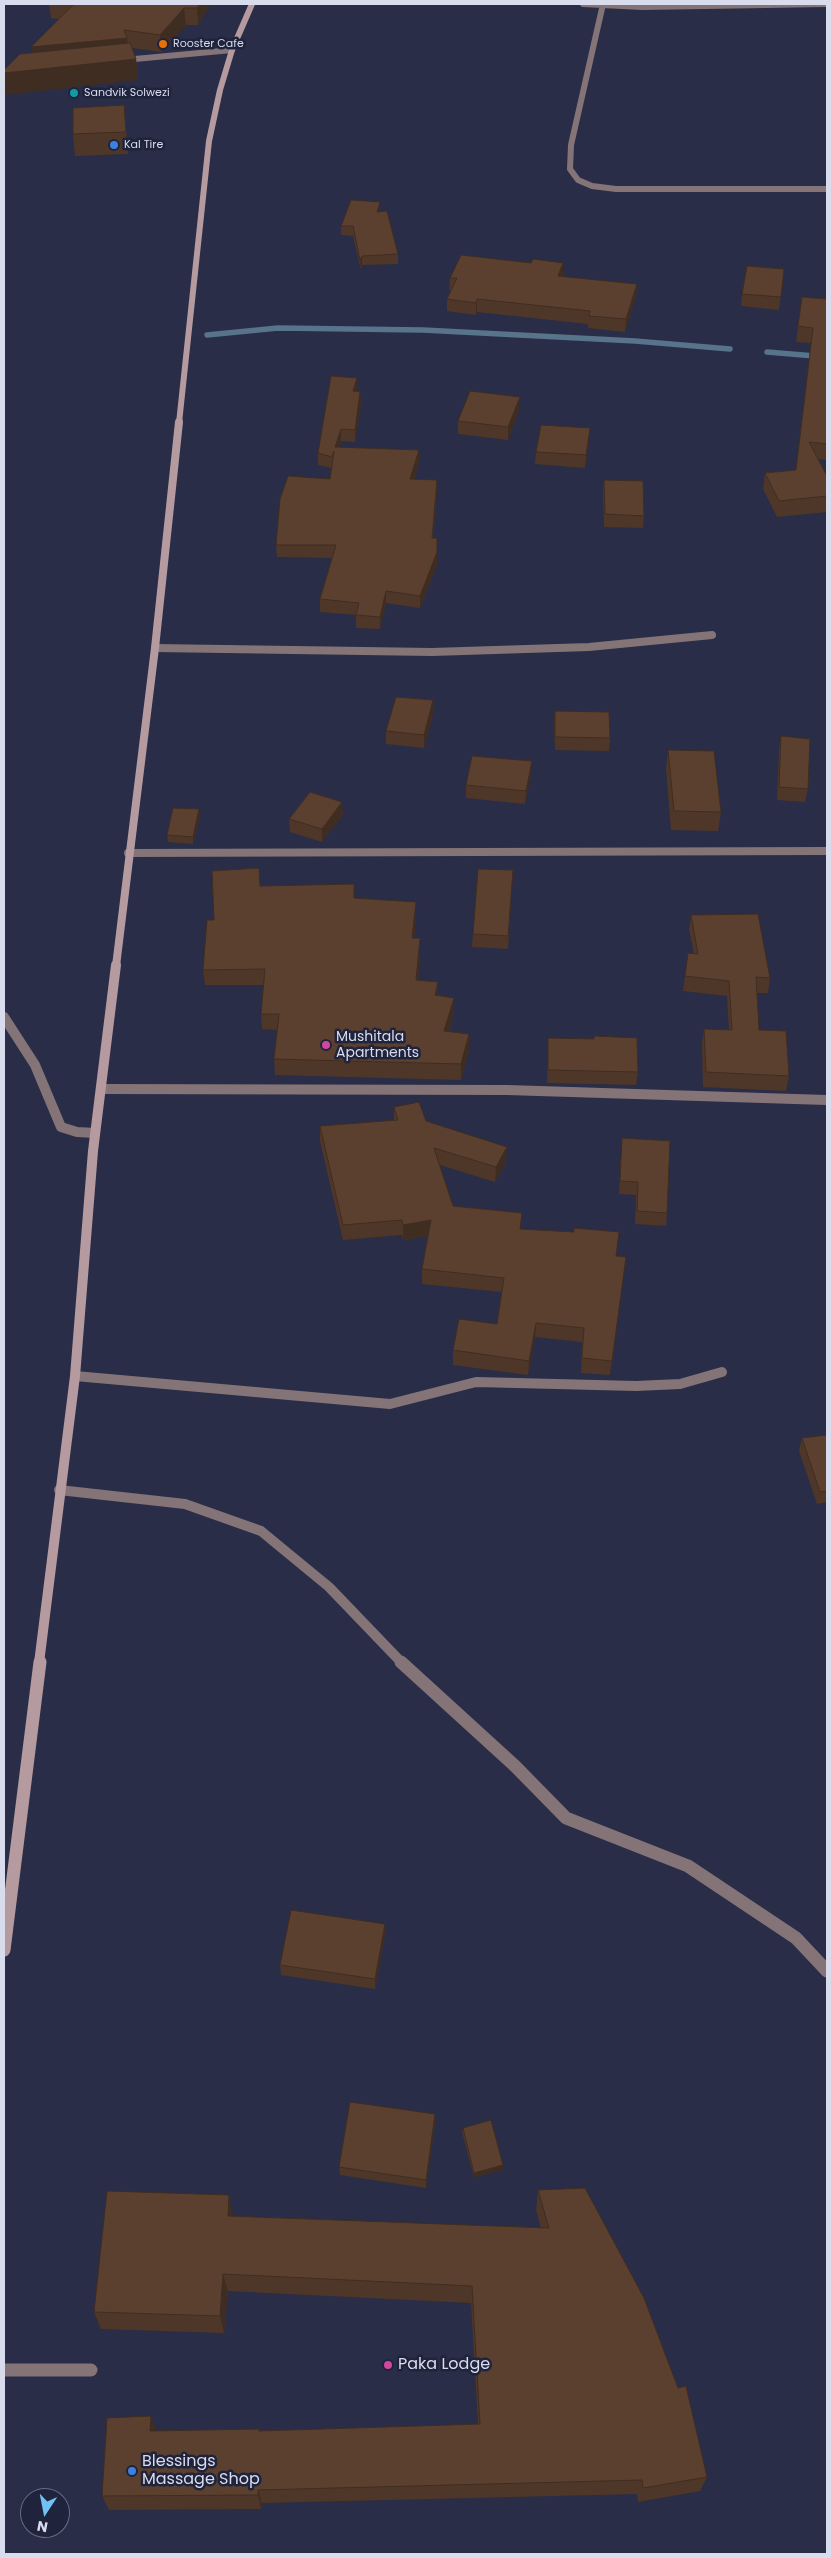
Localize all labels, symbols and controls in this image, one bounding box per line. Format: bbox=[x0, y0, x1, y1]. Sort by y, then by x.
place label: Rooster Cafe bbox=[173, 37, 244, 51]
marker: Rooster Cafe bbox=[157, 38, 169, 50]
place label: Sandvik Solwezi bbox=[84, 86, 170, 100]
marker: Sandvik Solwezi bbox=[68, 87, 80, 99]
place label: Kal Tire bbox=[124, 138, 163, 152]
marker: Kal Tire bbox=[108, 139, 120, 151]
place label: Mushitala Apartments bbox=[336, 1029, 419, 1062]
marker: Mushitala Apartments bbox=[320, 1039, 332, 1051]
place label: Paka Lodge bbox=[398, 2355, 490, 2375]
marker: Paka Lodge bbox=[382, 2359, 394, 2371]
place label: Blessings Massage Shop bbox=[142, 2452, 260, 2490]
marker: Blessings Massage Shop bbox=[126, 2465, 138, 2477]
north arrow bbox=[20, 2488, 70, 2538]
text: N bbox=[35, 2516, 49, 2538]

